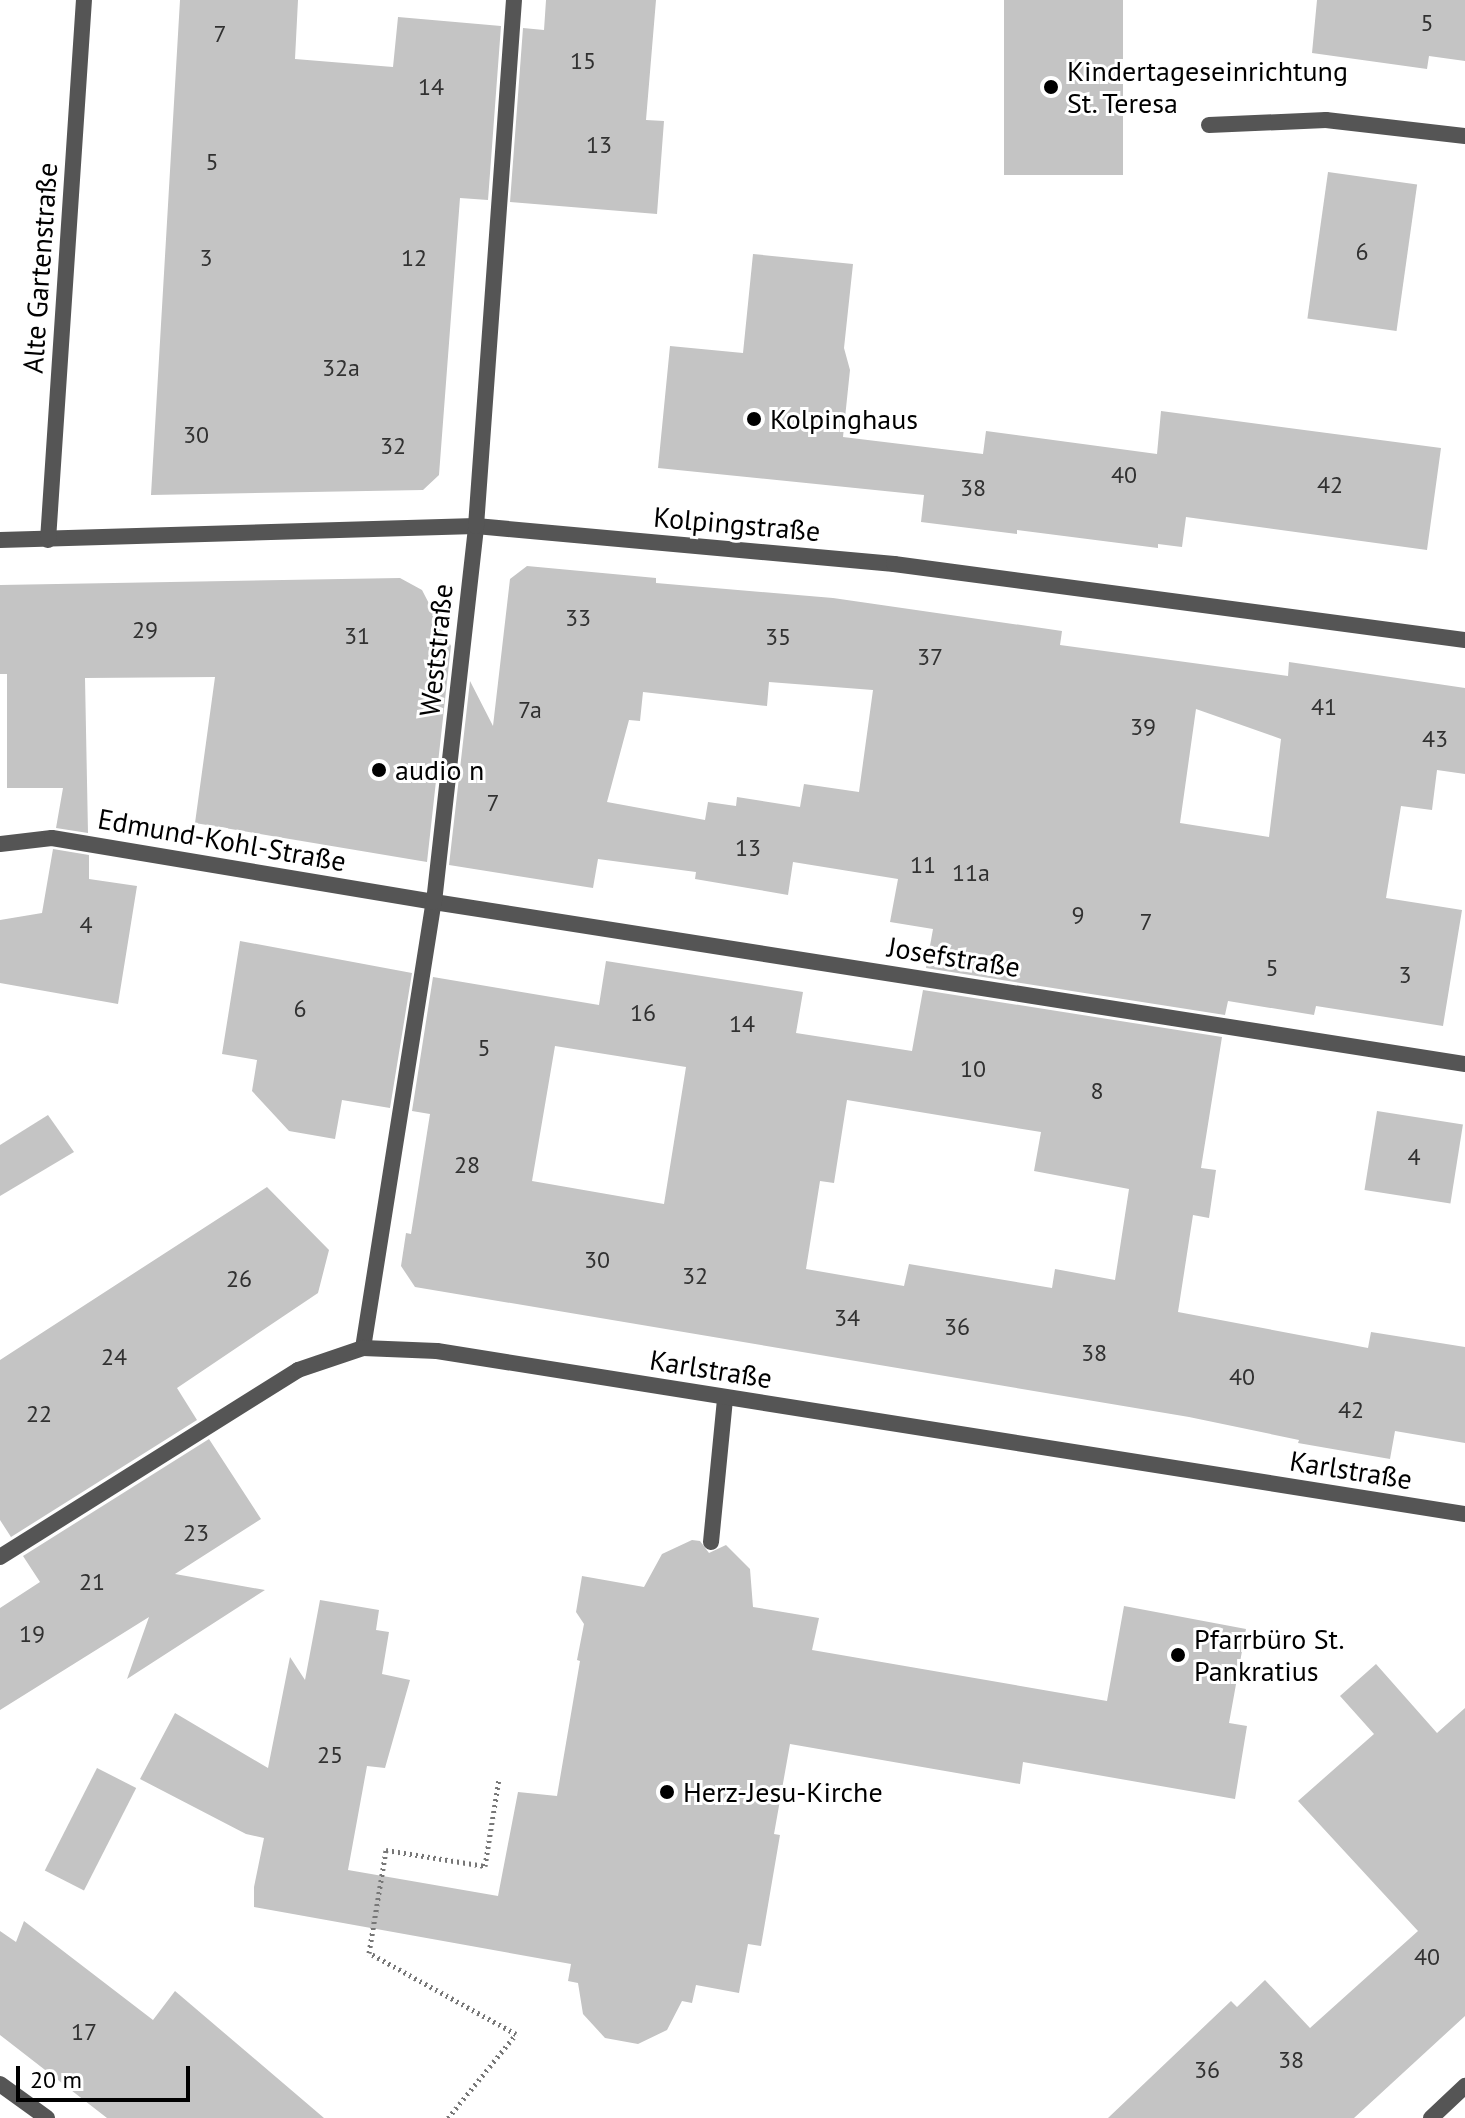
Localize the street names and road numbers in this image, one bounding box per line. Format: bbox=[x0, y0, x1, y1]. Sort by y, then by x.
street label: Alte Gartenstraße bbox=[16, 162, 64, 374]
street label: Kolpingstraße bbox=[652, 500, 822, 548]
street label: Weststraße bbox=[412, 582, 460, 718]
street label: Edmund-Kohl-Straße bbox=[95, 802, 349, 878]
street label: Josefstraße bbox=[885, 930, 1023, 984]
street label: Karlstraße bbox=[647, 1343, 775, 1395]
street label: Karlstraße bbox=[1287, 1444, 1415, 1496]

